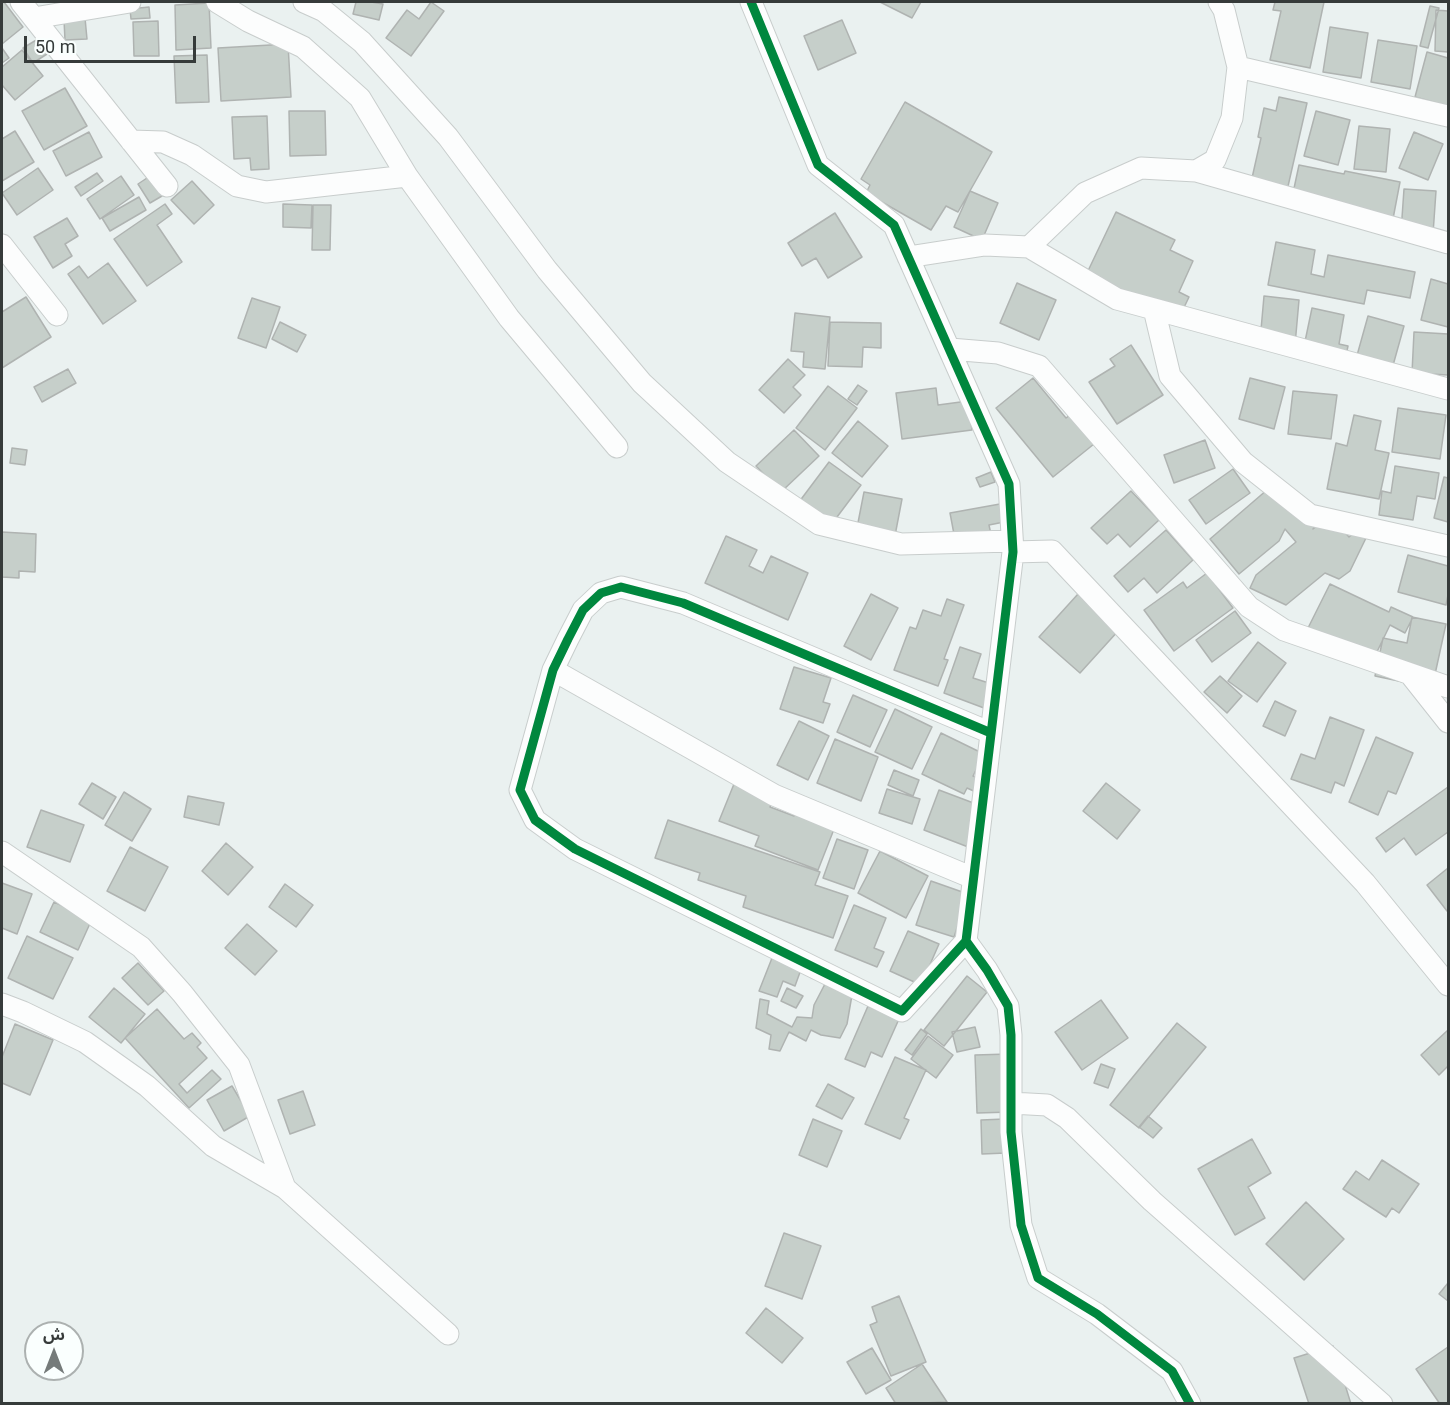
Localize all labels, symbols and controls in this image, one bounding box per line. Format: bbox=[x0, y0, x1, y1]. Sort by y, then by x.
scale bar bbox=[27, 24, 200, 62]
text: 50 m bbox=[35, 36, 75, 57]
north arrow bbox=[24, 1321, 84, 1381]
text: ش bbox=[43, 1325, 65, 1344]

